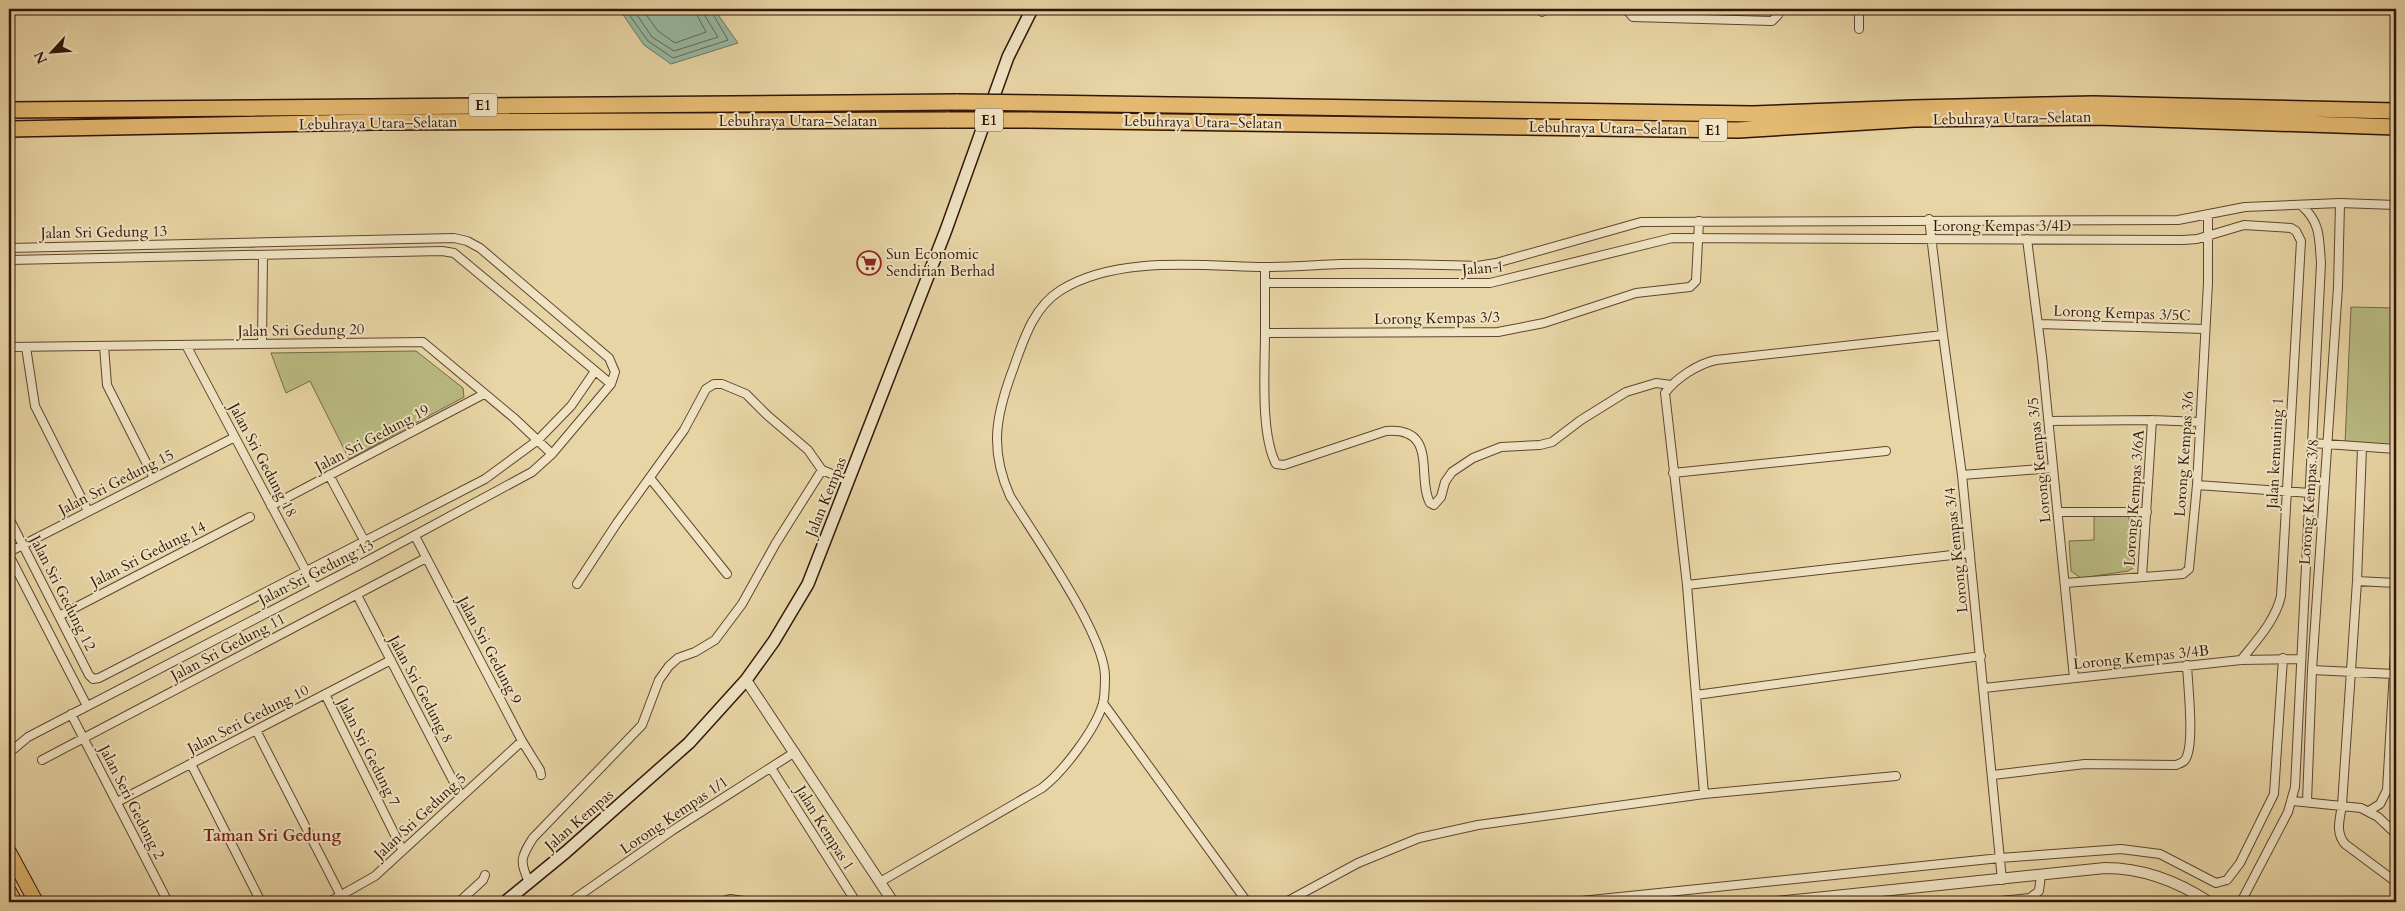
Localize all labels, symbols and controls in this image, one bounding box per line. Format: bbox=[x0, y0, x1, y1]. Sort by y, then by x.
north arrow bbox=[28, 28, 78, 78]
text: N bbox=[30, 48, 52, 67]
road number: E1 bbox=[469, 94, 497, 116]
street label: Lebuhraya Utara–Selatan bbox=[1932, 107, 2092, 129]
road number: E1 bbox=[975, 108, 1003, 132]
street label: Lebuhraya Utara–Selatan bbox=[719, 111, 878, 131]
street label: Lebuhraya Utara–Selatan bbox=[1123, 111, 1283, 133]
street label: Lebuhraya Utara–Selatan bbox=[298, 112, 458, 134]
street label: Lebuhraya Utara–Selatan bbox=[1528, 117, 1688, 139]
road number: E1 bbox=[1699, 118, 1727, 142]
street label: Lorong Kempas 3/4D bbox=[1933, 216, 2071, 236]
street label: Jalan Sri Gedung 13 bbox=[38, 221, 168, 243]
place label: Sun Economic Sendirian Berhad bbox=[886, 244, 995, 281]
supermarket icon: Sun Economic Sendirian Berhad bbox=[856, 250, 882, 276]
street label: Jalan 1 bbox=[1459, 256, 1505, 280]
street label: Lorong Kempas 3/5C bbox=[2053, 301, 2191, 325]
street label: Lorong Kempas 3/3 bbox=[1374, 307, 1500, 329]
street label: Jalan Sri Gedung 20 bbox=[235, 319, 365, 341]
street label: Lorong Kempas 3/6 bbox=[2170, 390, 2198, 518]
street label: Lorong Kempas 3/5 bbox=[2022, 396, 2056, 524]
street label: Jalan kemuning 1 bbox=[2262, 397, 2288, 511]
street label: Jalan Sri Gedung 18 bbox=[223, 398, 302, 521]
street label: Jalan Sri Gedung 19 bbox=[310, 399, 433, 478]
street label: Lorong Kempas 3/6A bbox=[2119, 429, 2149, 567]
street label: Lorong Kempas 3/8 bbox=[2295, 438, 2323, 566]
street label: Jalan Sri Gedung 15 bbox=[53, 444, 177, 521]
street label: Jalan Kempas bbox=[800, 454, 851, 542]
street label: Lorong Kempas 3/4 bbox=[1939, 486, 1973, 614]
street label: Jalan Sri Gedung 14 bbox=[85, 516, 209, 593]
street label: Jalan Sri Gedung 12 bbox=[24, 530, 101, 654]
street label: Jalan Sri Gedung 13 bbox=[253, 534, 377, 611]
street label: Jalan Sri Gedung 9 bbox=[452, 591, 527, 708]
street label: Jalan Sri Gedung 11 bbox=[166, 608, 289, 687]
street label: Jalan Sri Gedung 8 bbox=[383, 630, 458, 746]
street label: Lorong Kempas 3/4B bbox=[2072, 640, 2210, 674]
street label: Jalan Seri Gedung 10 bbox=[182, 680, 312, 759]
street label: Jalan Sri Gedung 7 bbox=[332, 693, 405, 810]
street label: Jalan Seri Gedong 2 bbox=[94, 740, 170, 863]
street label: Jalan Sri Gedung 5 bbox=[368, 768, 470, 865]
street label: Lorong Kempas 1/1 bbox=[616, 771, 732, 859]
street label: Jalan Kempas 1 bbox=[790, 780, 859, 874]
street label: Jalan Kempas bbox=[539, 785, 617, 857]
district label: Taman Sri Gedung bbox=[203, 825, 341, 847]

